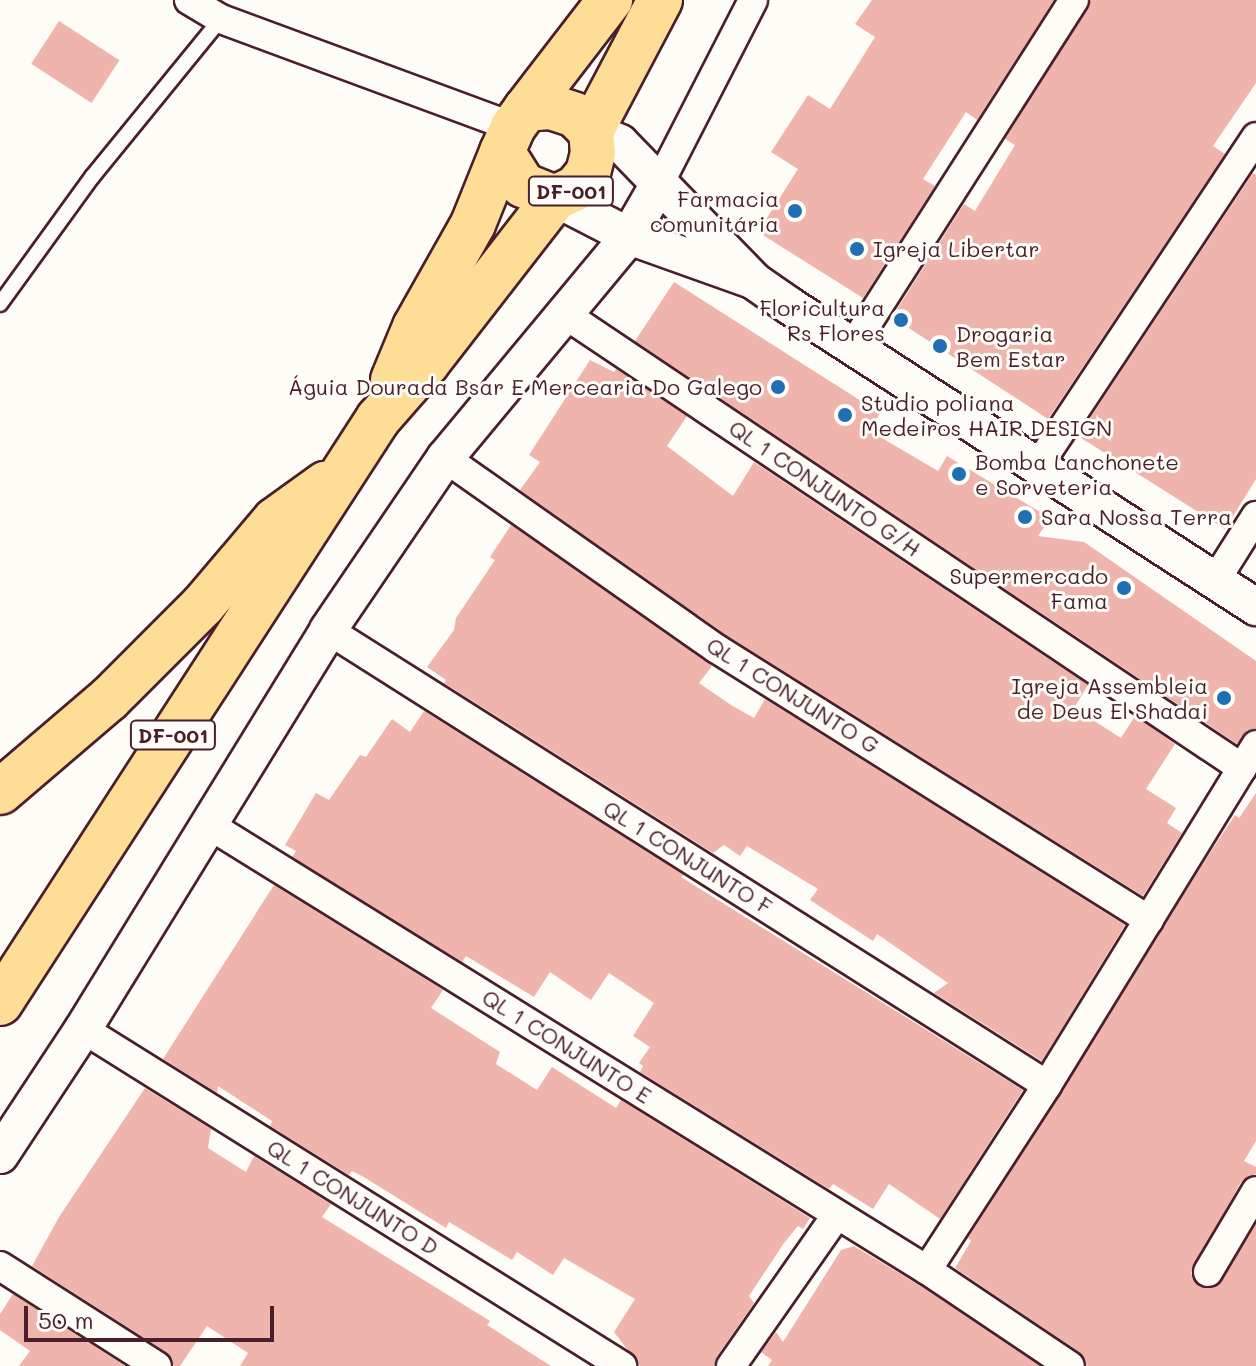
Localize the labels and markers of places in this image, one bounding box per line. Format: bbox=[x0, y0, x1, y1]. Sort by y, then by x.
place label: Farmacia comunitária bbox=[650, 185, 779, 236]
marker: Farmacia comunitária bbox=[786, 202, 804, 220]
place label: Igreja Libertar bbox=[873, 236, 1040, 262]
marker: Igreja Libertar bbox=[848, 240, 866, 258]
place label: Floricultura Rs Flores bbox=[759, 294, 885, 346]
marker: Floricultura Rs Flores bbox=[892, 311, 910, 329]
place label: Drogaria Bem Estar bbox=[956, 320, 1066, 372]
marker: Drogaria Bem Estar bbox=[931, 337, 949, 355]
place label: Águia Dourada Bsar E Mercearia Do Galego bbox=[288, 374, 762, 400]
marker: Águia Dourada Bsar E Mercearia Do Galego bbox=[769, 378, 787, 396]
place label: Studio poliana Medeiros HAIR DESIGN bbox=[861, 389, 1112, 440]
marker: Studio poliana Medeiros HAIR DESIGN bbox=[836, 406, 854, 424]
place label: Bomba Lanchonete e Sorveteria bbox=[975, 448, 1179, 500]
marker: Bomba Lanchonete e Sorveteria bbox=[950, 465, 968, 483]
place label: Sara Nossa Terra bbox=[1041, 504, 1232, 530]
marker: Sara Nossa Terra bbox=[1016, 508, 1034, 526]
place label: Supermercado Fama bbox=[950, 562, 1108, 614]
marker: Supermercado Fama bbox=[1115, 579, 1133, 597]
place label: Igreja Assembleia de Deus El Shadai bbox=[1011, 672, 1208, 724]
marker: Igreja Assembleia de Deus El Shadai bbox=[1215, 689, 1233, 707]

